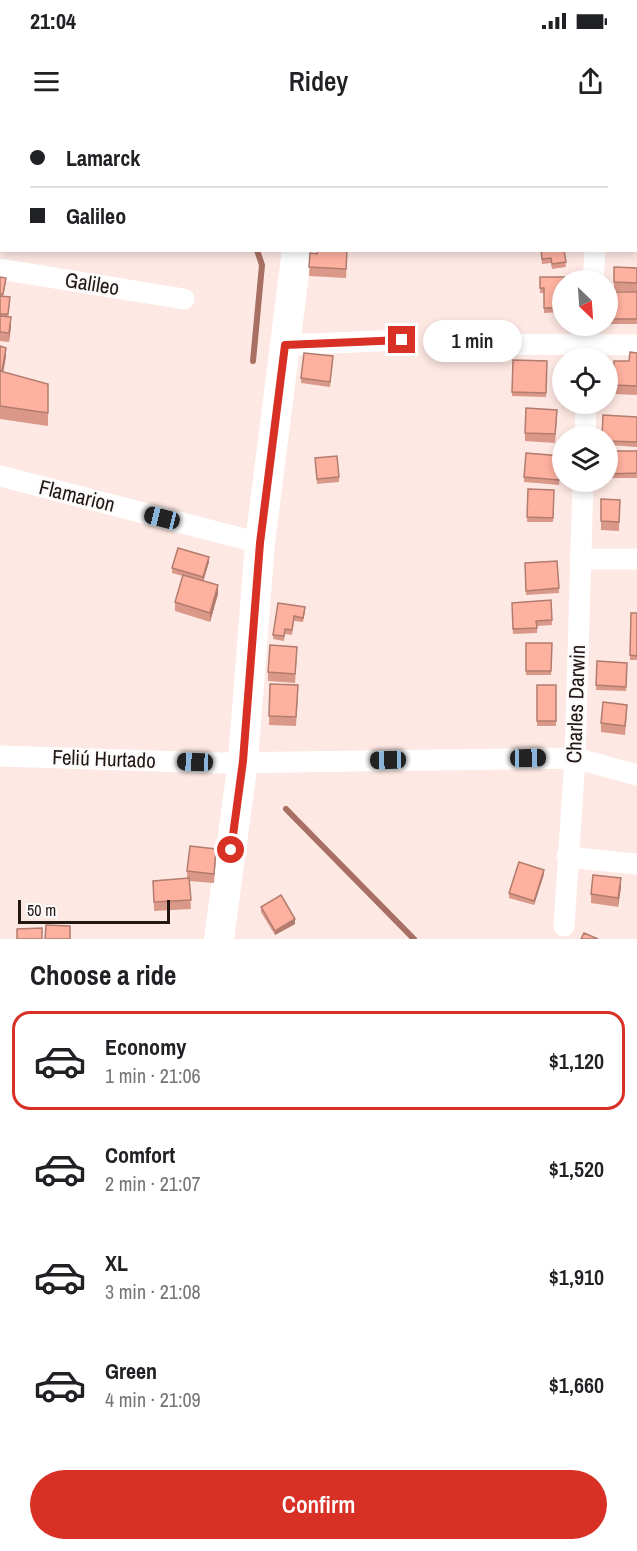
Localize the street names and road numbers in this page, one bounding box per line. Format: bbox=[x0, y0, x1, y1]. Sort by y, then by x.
street label: Galileo bbox=[63, 265, 121, 302]
street label: Flamarion bbox=[36, 472, 118, 519]
street label: Charles Darwin bbox=[559, 644, 592, 764]
street label: Feliú Hurtado bbox=[52, 742, 156, 775]

